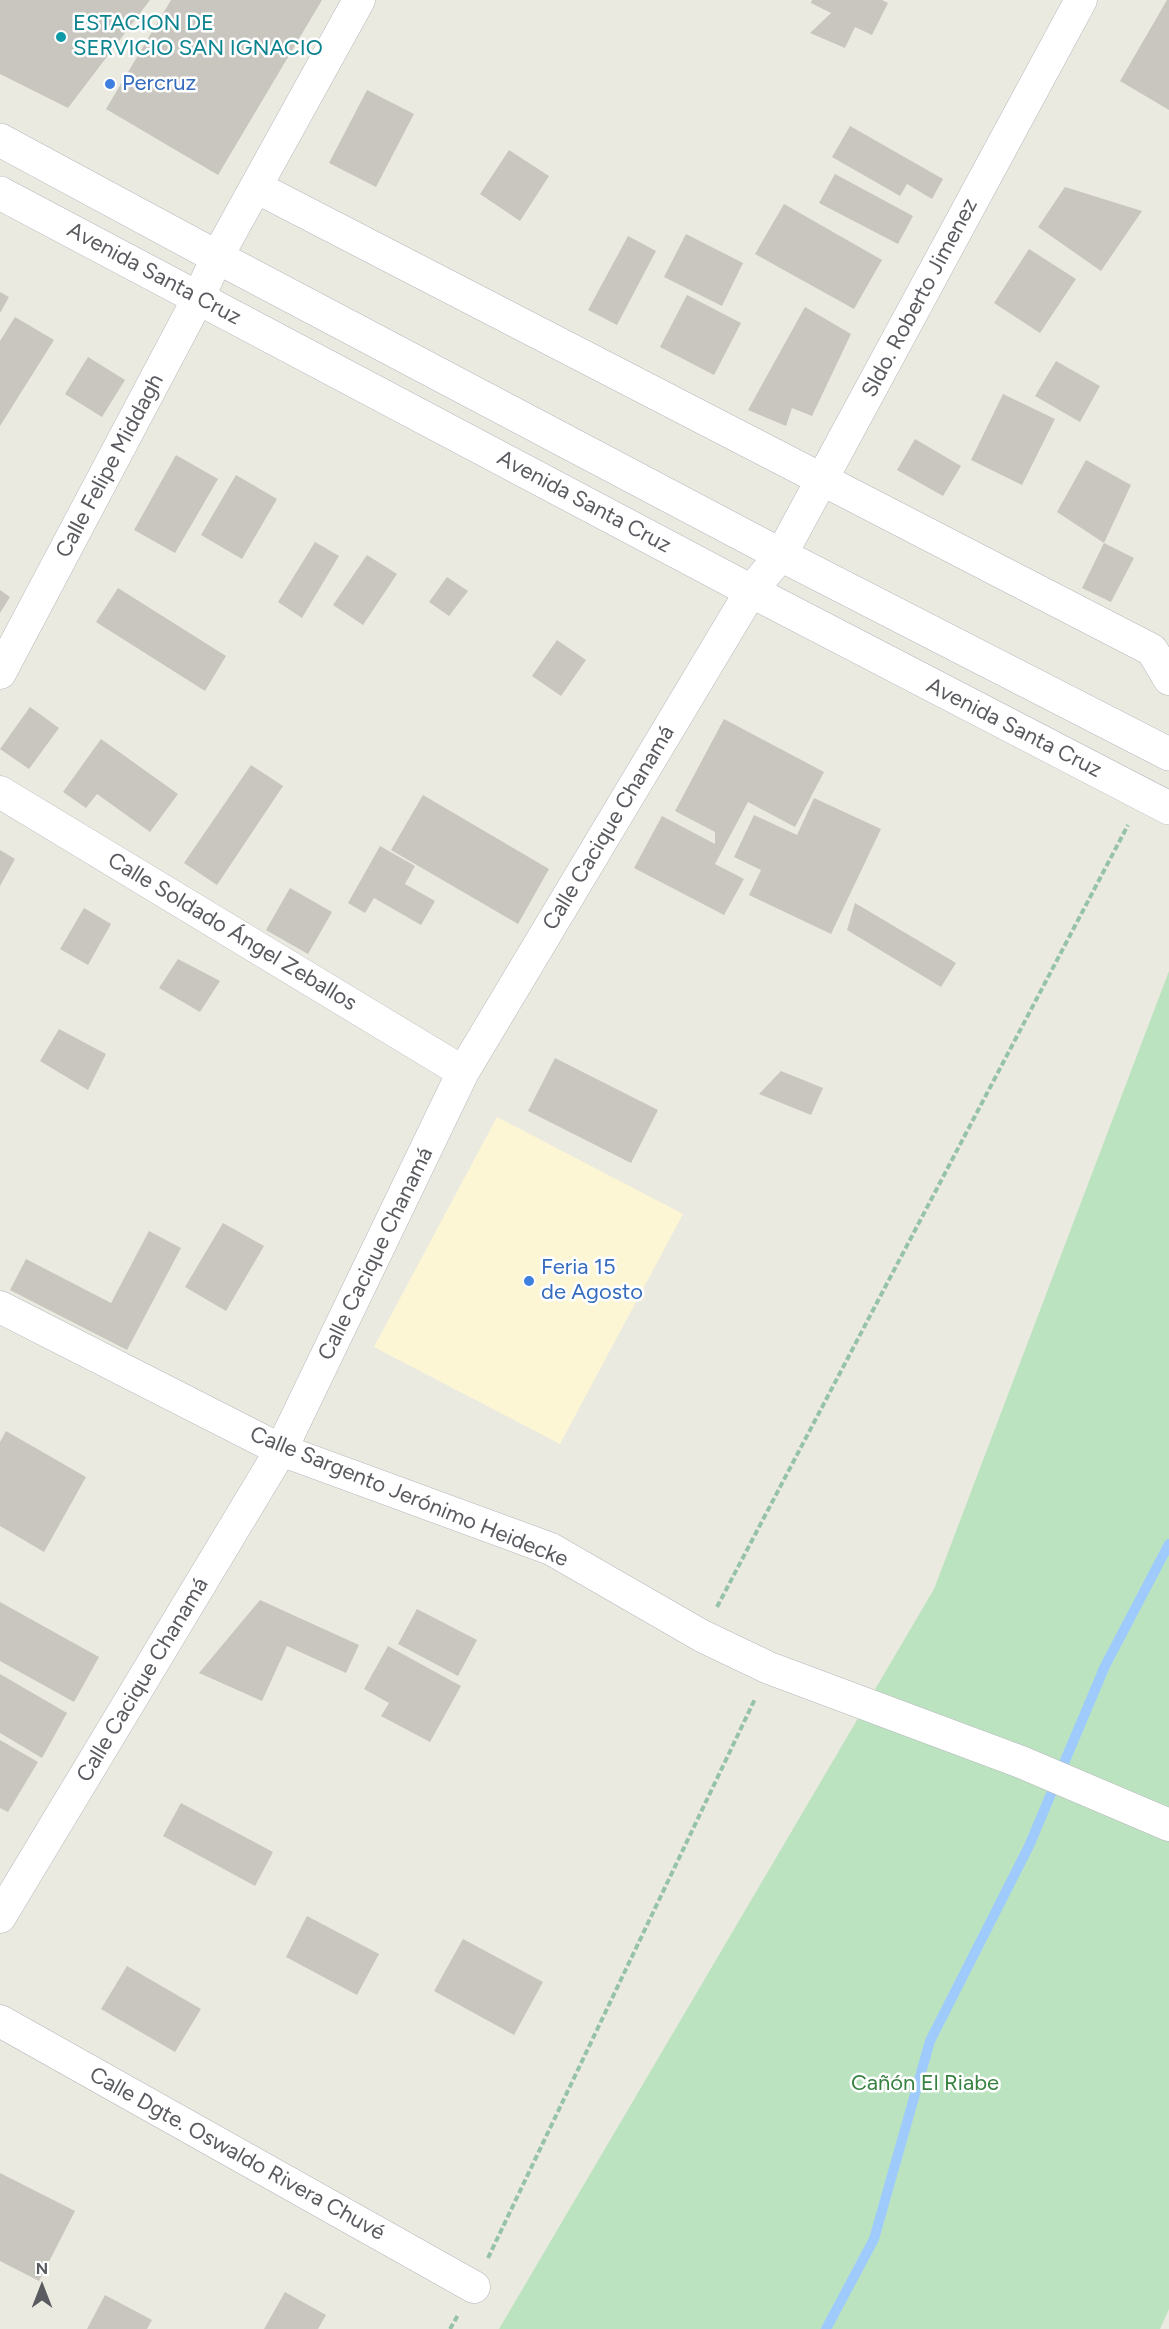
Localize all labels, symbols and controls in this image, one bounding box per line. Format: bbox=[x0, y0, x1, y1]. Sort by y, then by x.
place label: ESTACION DE SERVICIO SAN IGNACIO bbox=[73, 11, 323, 62]
marker: ESTACION DE SERVICIO SAN IGNACIO bbox=[54, 30, 68, 44]
place label: Percruz bbox=[122, 71, 196, 97]
marker: Percruz bbox=[103, 77, 117, 91]
street label: Sldo. Roberto Jimenez bbox=[856, 194, 984, 402]
street label: Avenida Santa Cruz bbox=[63, 217, 245, 331]
street label: Calle Felipe Middagh bbox=[50, 370, 170, 562]
street label: Avenida Santa Cruz bbox=[493, 445, 675, 559]
street label: Avenida Santa Cruz bbox=[922, 672, 1106, 784]
street label: Calle Cacique Chanamá bbox=[538, 721, 680, 935]
street label: Calle Soldado Ángel Zeballos bbox=[103, 847, 361, 1017]
street label: Calle Cacique Chanamá bbox=[313, 1143, 439, 1365]
place label: Feria 15 de Agosto bbox=[541, 1255, 643, 1306]
marker: Feria 15 de Agosto bbox=[522, 1274, 536, 1288]
street label: Calle Sargento Jerónimo Heidecke bbox=[246, 1421, 572, 1573]
street label: Calle Cacique Chanamá bbox=[72, 1573, 214, 1787]
street label: Calle Dgte. Oswaldo Rivera Chuvé bbox=[85, 2062, 389, 2246]
park label: Cañón El Riabe bbox=[851, 2071, 999, 2097]
north arrow bbox=[12, 2257, 72, 2317]
text: N bbox=[36, 2259, 48, 2278]

